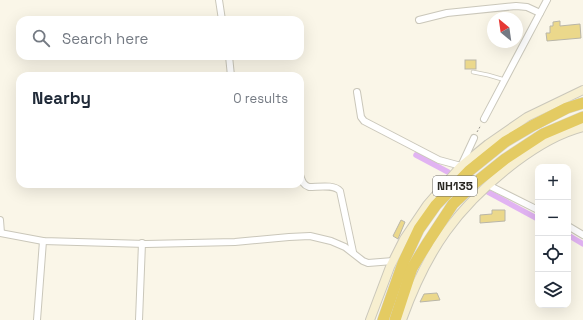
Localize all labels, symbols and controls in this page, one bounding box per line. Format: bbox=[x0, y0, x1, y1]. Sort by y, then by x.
north arrow bbox=[487, 12, 523, 48]
search box bbox=[16, 16, 304, 60]
icon: search bbox=[30, 27, 52, 49]
text: Search here bbox=[62, 29, 148, 48]
text: Nearby bbox=[32, 87, 91, 109]
text: 0 results bbox=[233, 90, 288, 107]
map controls bbox=[535, 164, 571, 308]
button: + bbox=[535, 164, 571, 200]
road number: NH135 bbox=[433, 176, 477, 196]
button: − bbox=[535, 200, 571, 236]
button: locate bbox=[535, 236, 571, 272]
button: layers bbox=[535, 272, 571, 308]

